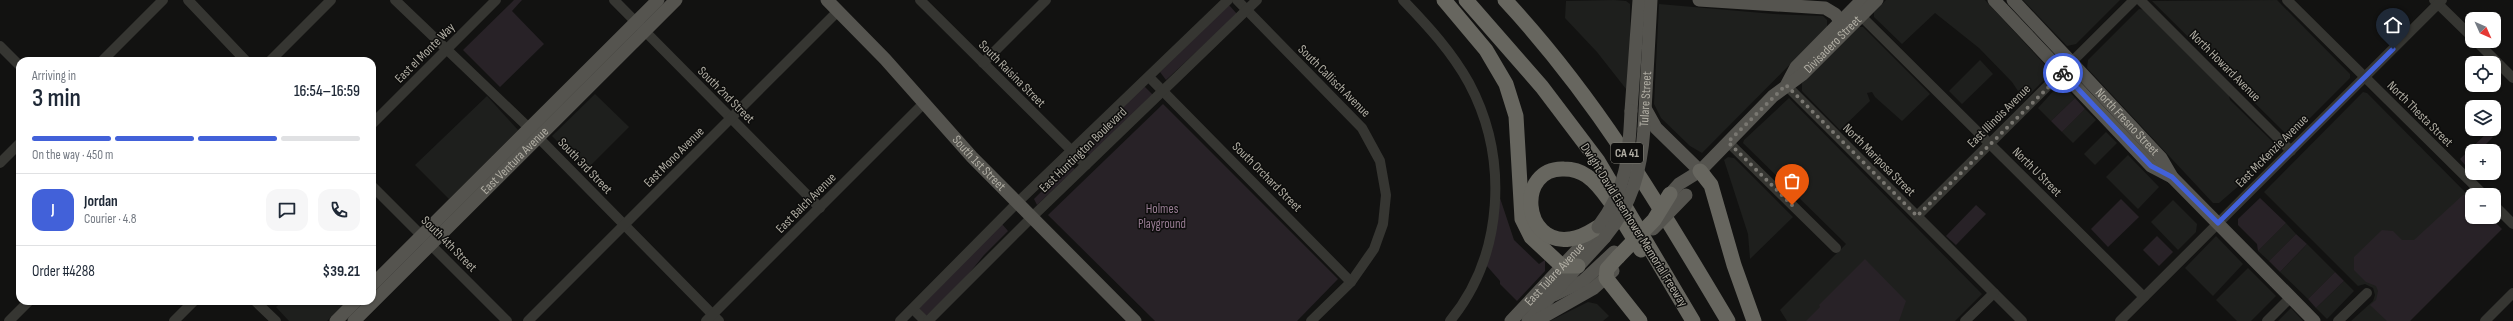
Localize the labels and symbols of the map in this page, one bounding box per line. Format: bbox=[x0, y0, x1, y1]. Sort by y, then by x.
pin bbox=[2376, 8, 2410, 49]
street label: Divisadero Street bbox=[1800, 12, 1865, 77]
north arrow bbox=[2465, 12, 2501, 48]
street label: East el Monte Way bbox=[392, 20, 458, 86]
street label: North Howard Avenue bbox=[2186, 27, 2264, 105]
street label: South Raisina Street bbox=[975, 37, 1049, 111]
street label: South Callisch Avenue bbox=[1294, 41, 1374, 121]
courier bbox=[2043, 53, 2083, 93]
street label: South 2nd Street bbox=[694, 63, 758, 127]
street label: Tulare Street bbox=[1636, 71, 1655, 127]
street label: North Thesta Street bbox=[2384, 78, 2456, 150]
street label: East Illinois Avenue bbox=[1964, 81, 2034, 151]
street label: North Fresno Street bbox=[2092, 85, 2163, 159]
street label: East Huntington Boulevard bbox=[1036, 104, 1130, 196]
street label: East McKenzie Avenue bbox=[2232, 111, 2312, 191]
street label: North Mariposa Street bbox=[1839, 120, 1919, 200]
street label: East Mono Avenue bbox=[640, 123, 708, 191]
street label: East Ventura Avenue bbox=[478, 124, 552, 198]
street label: South 1st Street bbox=[949, 132, 1009, 194]
street label: South 3rd Street bbox=[554, 135, 616, 197]
street label: South Orchard Street bbox=[1229, 139, 1305, 215]
street label: Dwight David Eisenhower Memorial Freeway bbox=[1577, 140, 1691, 310]
road number: CA 41 bbox=[1611, 143, 1643, 163]
street label: North U Street bbox=[2009, 144, 2065, 200]
pin bbox=[1775, 164, 1809, 205]
street label: East Balch Avenue bbox=[773, 170, 839, 236]
park label: Holmes Playground bbox=[1138, 201, 1186, 232]
street label: South 4th Street bbox=[418, 213, 480, 275]
street label: East Tulare Avenue bbox=[1521, 239, 1588, 309]

